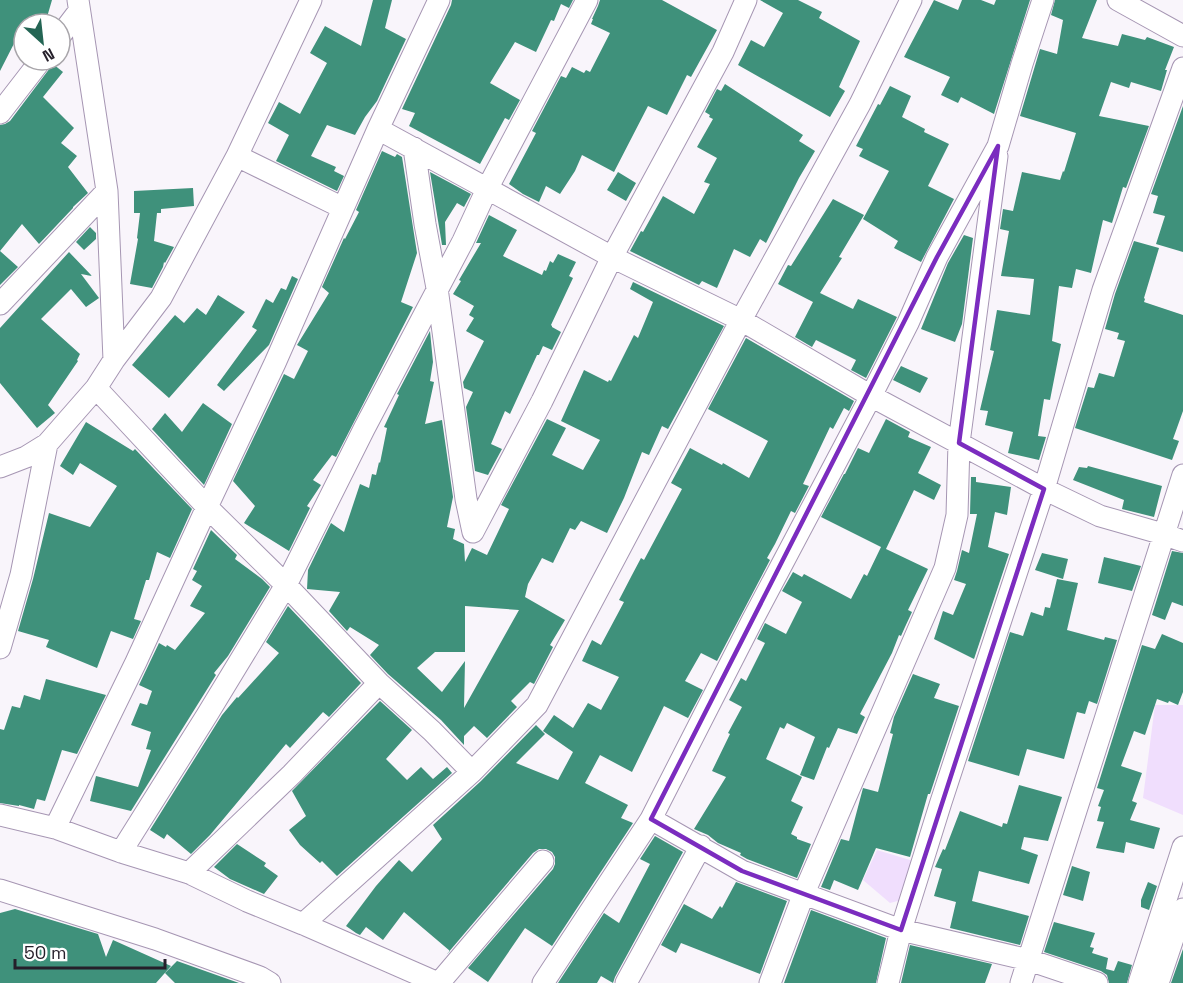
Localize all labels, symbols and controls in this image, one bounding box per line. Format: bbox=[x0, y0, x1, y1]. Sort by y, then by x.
north arrow bbox=[12, 12, 72, 72]
text: N bbox=[39, 43, 58, 67]
scale bar bbox=[15, 932, 165, 970]
text: 50 m bbox=[24, 941, 66, 964]

